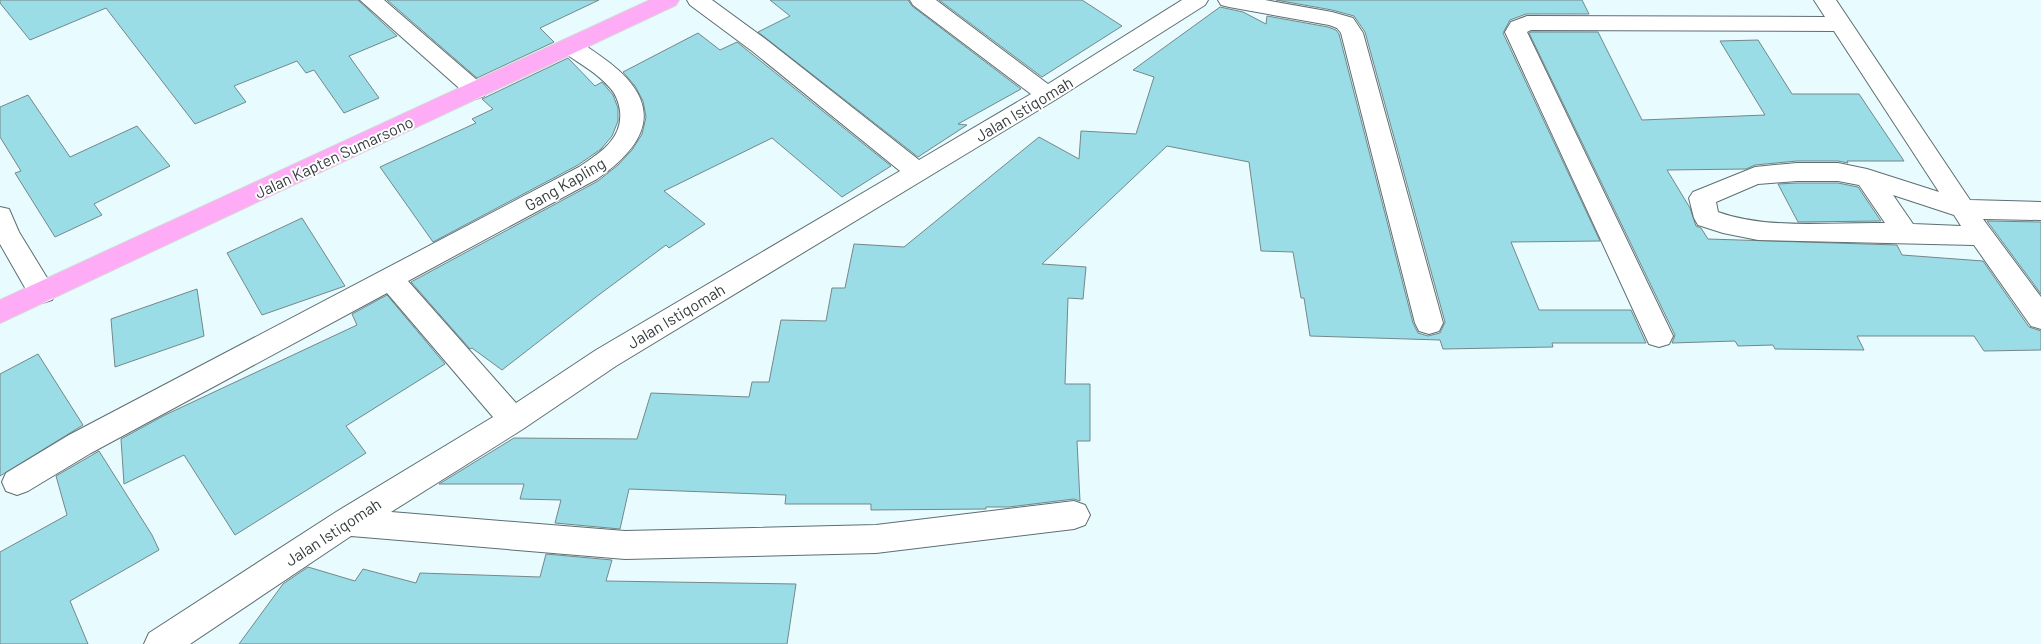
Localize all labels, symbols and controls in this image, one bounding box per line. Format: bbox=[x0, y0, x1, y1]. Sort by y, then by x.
street label: Jalan Istiqomah bbox=[972, 72, 1076, 145]
street label: Jalan Kapten Sumarsono bbox=[252, 111, 416, 202]
street label: Gang Kapling bbox=[521, 153, 608, 214]
street label: Jalan Istiqomah bbox=[624, 279, 728, 352]
street label: Jalan Istiqomah bbox=[281, 494, 384, 570]

